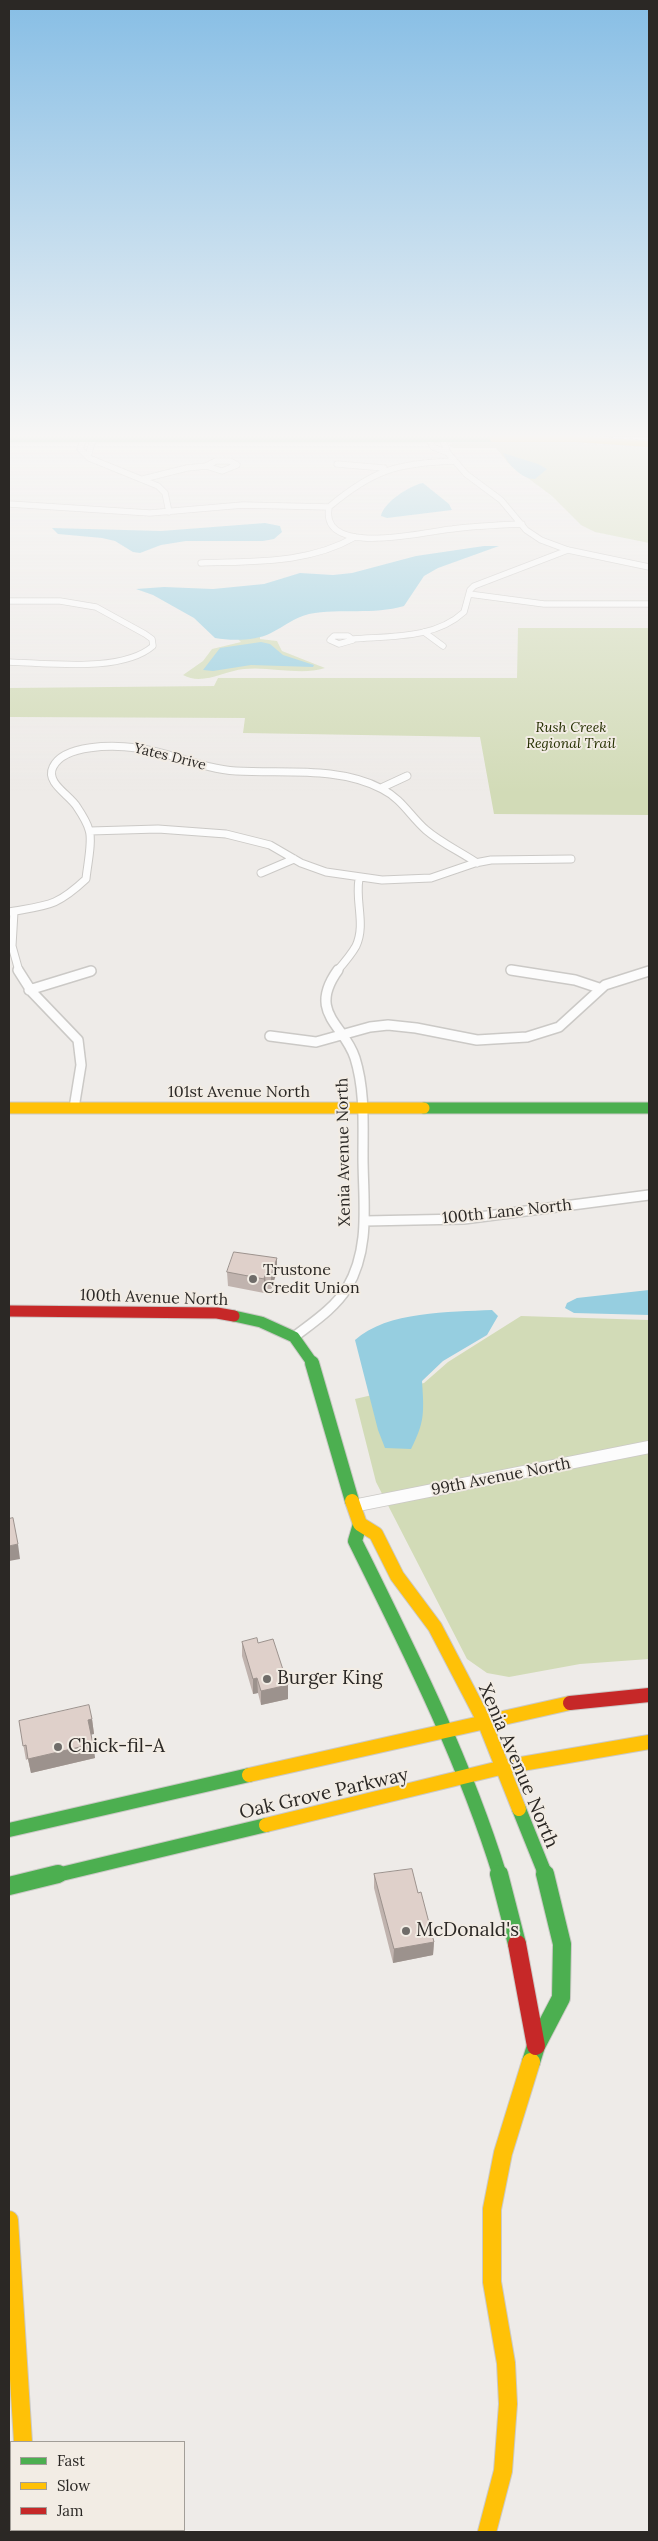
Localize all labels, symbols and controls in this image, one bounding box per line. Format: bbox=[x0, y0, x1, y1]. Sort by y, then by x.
park label: Rush Creek Regional Trail bbox=[526, 720, 616, 752]
street label: Yates Drive bbox=[132, 740, 208, 774]
street label: Xenia Avenue North bbox=[333, 1078, 355, 1226]
street label: 101st Avenue North bbox=[168, 1082, 310, 1102]
street label: 100th Lane North bbox=[441, 1196, 573, 1228]
place label: Trustone Credit Union bbox=[263, 1260, 360, 1298]
marker: Trustone Credit Union bbox=[247, 1273, 259, 1285]
street label: 100th Avenue North bbox=[80, 1286, 228, 1310]
street label: 99th Avenue North bbox=[430, 1454, 572, 1500]
place label: Burger King bbox=[277, 1668, 382, 1690]
marker: Burger King bbox=[261, 1673, 273, 1685]
street label: Xenia Avenue North bbox=[473, 1680, 563, 1852]
place label: Chick-fil-A bbox=[68, 1736, 165, 1758]
marker: Chick-fil-A bbox=[52, 1741, 64, 1753]
street label: Oak Grove Parkway bbox=[237, 1763, 411, 1825]
place label: McDonald's bbox=[416, 1920, 519, 1942]
marker: McDonald's bbox=[400, 1925, 412, 1937]
legend bbox=[10, 2441, 185, 2531]
text: Fast bbox=[57, 2451, 85, 2470]
text: Slow bbox=[57, 2476, 90, 2495]
text: Jam bbox=[57, 2501, 84, 2520]

